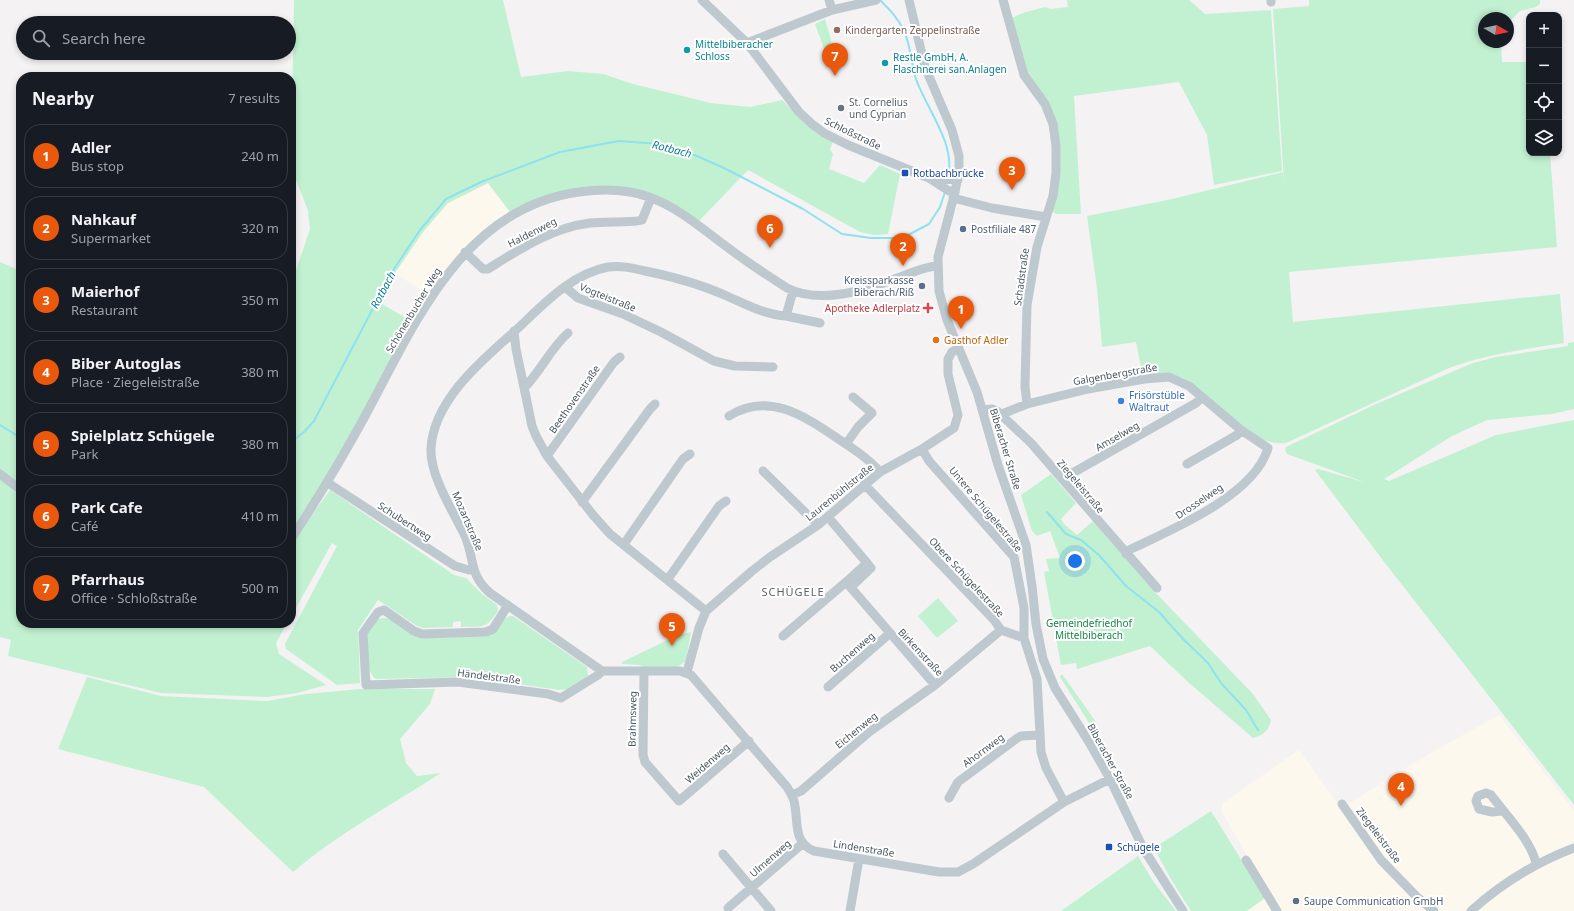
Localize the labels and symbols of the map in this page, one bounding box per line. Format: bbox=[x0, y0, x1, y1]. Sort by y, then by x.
north arrow bbox=[1478, 12, 1514, 48]
place label: Kindergarten Zeppelinstraße bbox=[845, 23, 981, 37]
marker: Kindergarten Zeppelinstraße bbox=[832, 25, 842, 35]
place label: Mittelbiberacher Schloss bbox=[695, 37, 773, 63]
pin: 7 bbox=[822, 43, 848, 76]
marker: Mittelbiberacher Schloss bbox=[682, 45, 692, 55]
place label: Restle GmbH, A. Flaschnerei san.Anlagen bbox=[893, 50, 1007, 76]
marker: Restle GmbH, A. Flaschnerei san.Anlagen bbox=[880, 58, 890, 68]
place label: St. Cornelius und Cyprian bbox=[849, 95, 908, 121]
marker: St. Cornelius und Cyprian bbox=[836, 103, 846, 113]
street label: Schloßstraße bbox=[822, 113, 884, 153]
water label: Rotbach bbox=[651, 136, 693, 161]
pin: 3 bbox=[999, 157, 1025, 190]
place label: Rotbachbrücke bbox=[913, 166, 984, 180]
marker: Rotbachbrücke bbox=[900, 168, 910, 178]
street label: Haldenweg bbox=[505, 214, 559, 250]
pin: 6 bbox=[757, 215, 783, 248]
place label: Postfiliale 487 bbox=[971, 222, 1037, 236]
marker: Postfiliale 487 bbox=[958, 224, 968, 234]
pin: 2 bbox=[890, 233, 916, 266]
street label: Schadstraße bbox=[1010, 247, 1032, 307]
street label: Schönenbucher Weg bbox=[382, 265, 444, 355]
water label: Rotbach bbox=[367, 269, 399, 311]
place label: Kreissparkasse Biberach/Riß bbox=[844, 273, 914, 299]
street label: Vogteistraße bbox=[578, 279, 639, 315]
marker: Kreissparkasse Biberach/Riß bbox=[917, 281, 927, 291]
pin: 1 bbox=[948, 296, 974, 329]
place label: Apotheke Adlerplatz bbox=[825, 301, 920, 315]
marker: Apotheke Adlerplatz bbox=[923, 303, 933, 313]
place label: Gasthof Adler bbox=[944, 333, 1008, 347]
marker: Gasthof Adler bbox=[931, 335, 941, 345]
street label: Galgenbergstraße bbox=[1072, 360, 1159, 388]
street label: Beethovenstraße bbox=[545, 362, 603, 436]
place label: Frisörstüble Waltraut bbox=[1129, 388, 1185, 414]
marker: Frisörstüble Waltraut bbox=[1116, 396, 1126, 406]
street label: Biberacher Straße bbox=[987, 407, 1025, 492]
street label: Amselweg bbox=[1093, 418, 1141, 454]
street label: Ziegeleistraße bbox=[1054, 456, 1108, 516]
street label: Laurenbühlstraße bbox=[802, 460, 876, 524]
street label: Untere Schügelestraße bbox=[946, 463, 1026, 555]
street label: Drosselweg bbox=[1172, 480, 1226, 522]
street label: Mozartstraße bbox=[449, 489, 487, 553]
street label: Schubertweg bbox=[375, 498, 435, 544]
street label: Obere Schügelestraße bbox=[926, 534, 1008, 620]
your location bbox=[1065, 551, 1085, 571]
district label: SCHÜGELE bbox=[761, 584, 825, 599]
pin: 5 bbox=[659, 613, 685, 646]
park label: Gemeindefriedhof Mittelbiberach bbox=[1046, 616, 1133, 642]
street label: Birkenstraße bbox=[895, 625, 947, 679]
street label: Buchenweg bbox=[827, 629, 877, 675]
street label: Händelstraße bbox=[457, 665, 522, 687]
street label: Brahmsweg bbox=[625, 691, 639, 747]
street label: Eichenweg bbox=[832, 709, 880, 751]
street label: Biberacher Straße bbox=[1084, 721, 1138, 802]
street label: Ahornweg bbox=[959, 730, 1007, 770]
street label: Weidenweg bbox=[682, 740, 732, 786]
pin: 4 bbox=[1388, 773, 1414, 806]
street label: Ziegeleistraße bbox=[1353, 804, 1405, 866]
street label: Ulmenweg bbox=[746, 836, 794, 880]
street label: Lindenstraße bbox=[832, 836, 896, 860]
place label: Schügele bbox=[1117, 840, 1160, 854]
marker: Schügele bbox=[1104, 842, 1114, 852]
place label: Saupe Communication GmbH bbox=[1304, 894, 1443, 908]
marker: Saupe Communication GmbH bbox=[1291, 896, 1301, 906]

